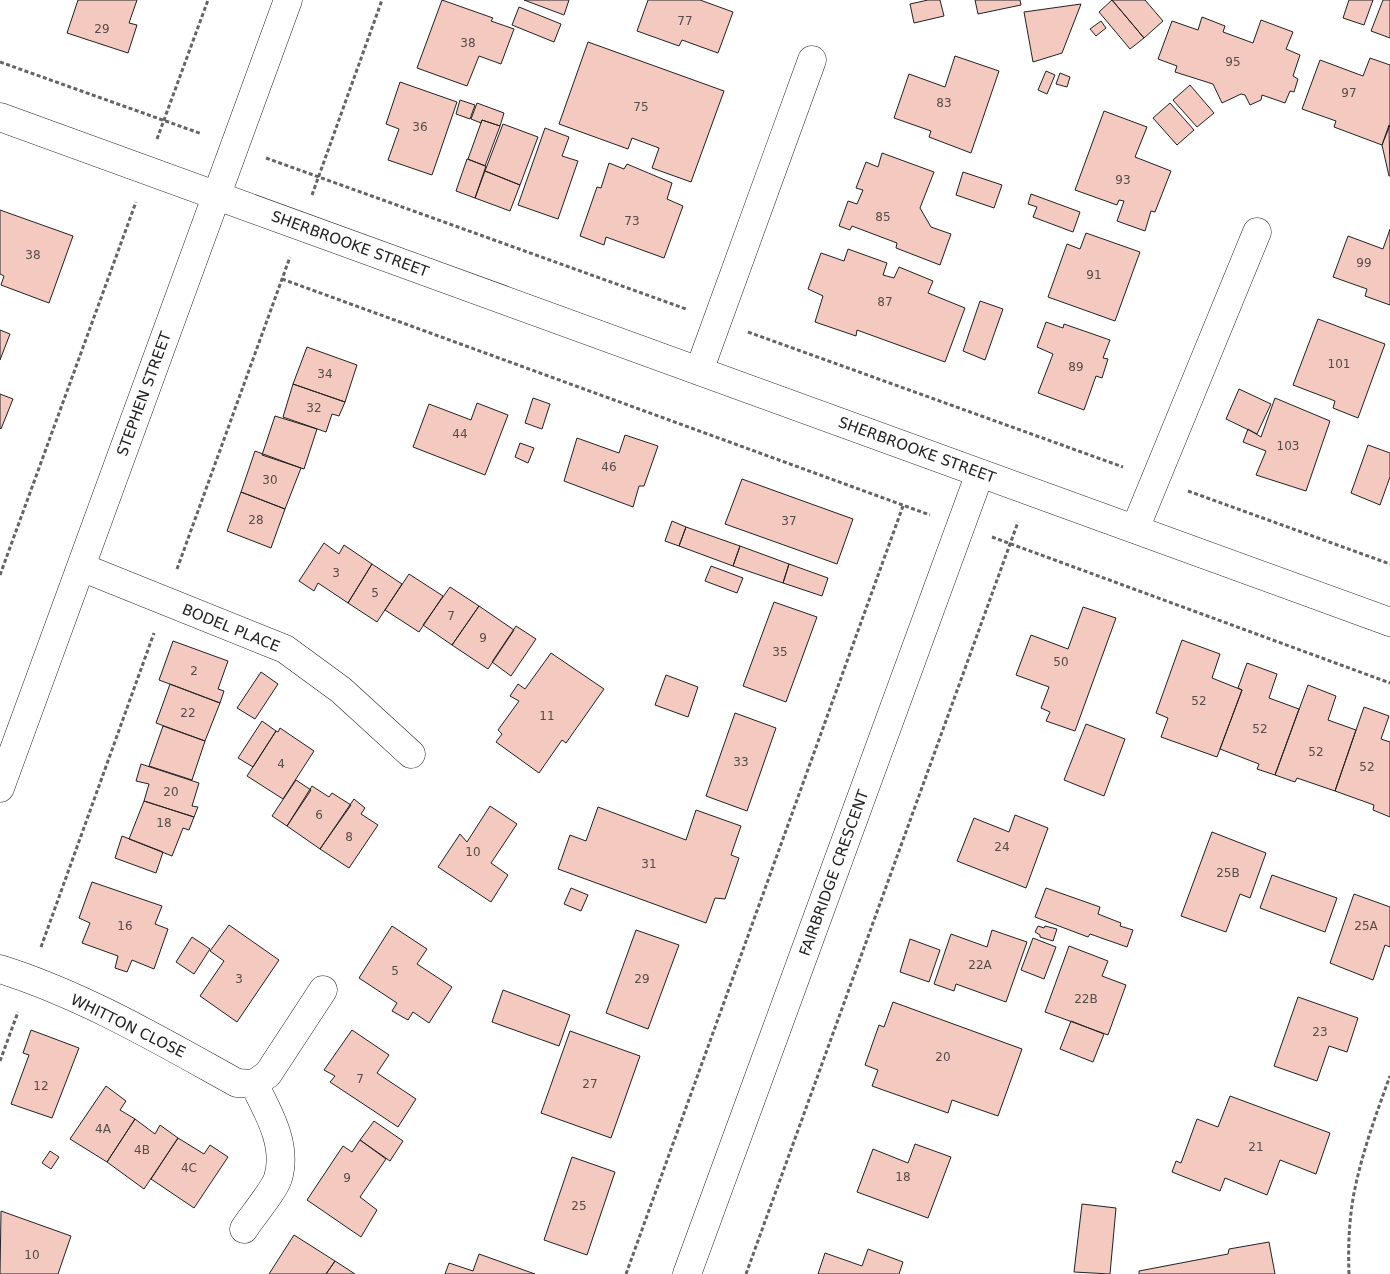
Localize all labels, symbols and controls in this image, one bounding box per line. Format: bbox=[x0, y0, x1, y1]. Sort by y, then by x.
house number: 77 bbox=[677, 14, 693, 28]
house number: 29 bbox=[94, 22, 110, 36]
house number: 38 bbox=[460, 36, 476, 50]
house number: 95 bbox=[1225, 55, 1241, 69]
house number: 97 bbox=[1341, 86, 1357, 100]
house number: 83 bbox=[936, 96, 952, 110]
house number: 75 bbox=[633, 100, 649, 114]
house number: 36 bbox=[412, 120, 428, 134]
house number: 93 bbox=[1115, 173, 1131, 187]
street label: SHERBROOKE STREET bbox=[269, 207, 432, 281]
house number: 85 bbox=[875, 210, 891, 224]
house number: 73 bbox=[624, 214, 640, 228]
house number: 38 bbox=[25, 248, 41, 262]
house number: 99 bbox=[1356, 256, 1372, 270]
house number: 91 bbox=[1086, 268, 1102, 282]
house number: 87 bbox=[877, 295, 893, 309]
street label: STEPHEN STREET bbox=[113, 329, 175, 459]
house number: 101 bbox=[1328, 357, 1350, 371]
house number: 89 bbox=[1068, 360, 1084, 374]
house number: 34 bbox=[317, 367, 333, 381]
house number: 32 bbox=[306, 401, 322, 415]
street label: SHERBROOKE STREET bbox=[836, 413, 999, 487]
house number: 44 bbox=[452, 427, 468, 441]
house number: 103 bbox=[1277, 439, 1299, 453]
house number: 46 bbox=[601, 460, 617, 474]
house number: 30 bbox=[262, 473, 278, 487]
house number: 28 bbox=[248, 513, 264, 527]
house number: 37 bbox=[781, 514, 797, 528]
house number: 3 bbox=[332, 566, 340, 580]
house number: 5 bbox=[371, 586, 379, 600]
street label: BODEL PLACE bbox=[180, 600, 282, 656]
house number: 7 bbox=[447, 609, 455, 623]
house number: 9 bbox=[479, 631, 487, 645]
house number: 35 bbox=[772, 645, 788, 659]
house number: 50 bbox=[1053, 655, 1069, 669]
house number: 2 bbox=[190, 664, 198, 678]
house number: 52 bbox=[1191, 694, 1207, 708]
house number: 22 bbox=[180, 706, 196, 720]
house number: 11 bbox=[539, 709, 555, 723]
house number: 52 bbox=[1252, 722, 1268, 736]
house number: 52 bbox=[1308, 745, 1324, 759]
house number: 33 bbox=[733, 755, 749, 769]
house number: 4 bbox=[277, 757, 285, 771]
house number: 52 bbox=[1359, 760, 1375, 774]
house number: 20 bbox=[163, 785, 179, 799]
street label: FAIRBRIDGE CRESCENT bbox=[796, 787, 873, 958]
house number: 6 bbox=[315, 808, 323, 822]
house number: 18 bbox=[156, 816, 172, 830]
house number: 8 bbox=[345, 830, 353, 844]
house number: 24 bbox=[994, 840, 1010, 854]
house number: 10 bbox=[465, 845, 481, 859]
house number: 31 bbox=[641, 857, 657, 871]
house number: 25B bbox=[1216, 866, 1240, 880]
house number: 16 bbox=[117, 919, 133, 933]
house number: 25A bbox=[1354, 919, 1379, 933]
house number: 22A bbox=[968, 958, 993, 972]
house number: 5 bbox=[391, 964, 399, 978]
house number: 3 bbox=[235, 972, 243, 986]
house number: 29 bbox=[634, 972, 650, 986]
street label: WHITTON CLOSE bbox=[68, 990, 188, 1062]
house number: 22B bbox=[1074, 992, 1098, 1006]
house number: 23 bbox=[1312, 1025, 1328, 1039]
house number: 20 bbox=[935, 1050, 951, 1064]
house number: 7 bbox=[356, 1072, 364, 1086]
house number: 27 bbox=[582, 1077, 598, 1091]
house number: 12 bbox=[33, 1079, 49, 1093]
house number: 4A bbox=[95, 1122, 112, 1136]
house number: 21 bbox=[1248, 1140, 1264, 1154]
house number: 4B bbox=[134, 1143, 150, 1157]
house number: 4C bbox=[181, 1161, 197, 1175]
house number: 18 bbox=[895, 1170, 911, 1184]
house number: 9 bbox=[343, 1171, 351, 1185]
house number: 25 bbox=[571, 1199, 587, 1213]
house number: 10 bbox=[24, 1248, 40, 1262]

